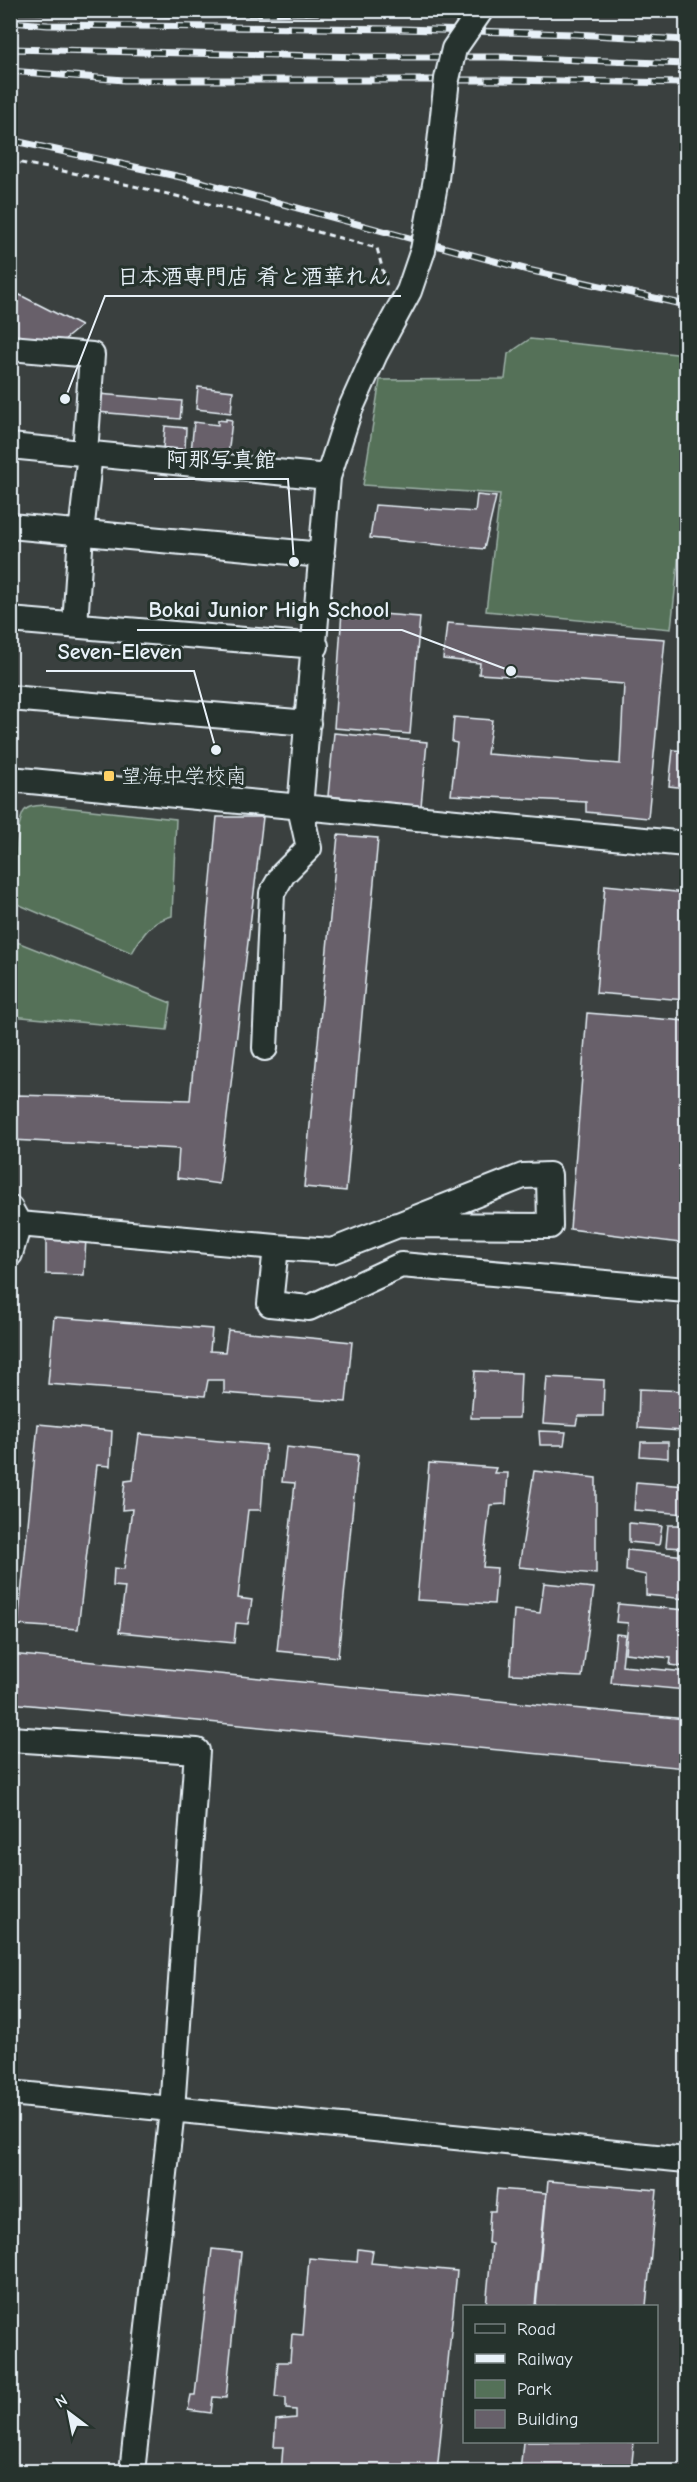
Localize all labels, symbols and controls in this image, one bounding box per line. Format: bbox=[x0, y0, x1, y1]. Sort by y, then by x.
callout: 日本酒専門店 肴と酒華れん bbox=[105, 256, 401, 296]
text: 日本酒専門店 肴と酒華れん bbox=[117, 264, 389, 290]
callout: 阿那写真館 bbox=[154, 439, 288, 479]
text: 阿那写真館 bbox=[166, 447, 276, 473]
callout: Bokai Junior High School bbox=[137, 590, 402, 630]
text: Bokai Junior High School bbox=[148, 597, 390, 623]
callout: Seven-Eleven bbox=[46, 631, 194, 671]
text: Seven-Eleven bbox=[58, 639, 182, 665]
place label: 望海中学校南 bbox=[121, 764, 247, 788]
marker: 望海中学校南 bbox=[102, 769, 116, 783]
legend bbox=[463, 2305, 658, 2443]
text: Road bbox=[517, 2319, 556, 2340]
text: Railway bbox=[517, 2349, 574, 2370]
text: Park bbox=[517, 2379, 552, 2400]
north arrow bbox=[39, 2383, 99, 2443]
text: N bbox=[52, 2391, 71, 2412]
text: Building bbox=[517, 2409, 579, 2430]

